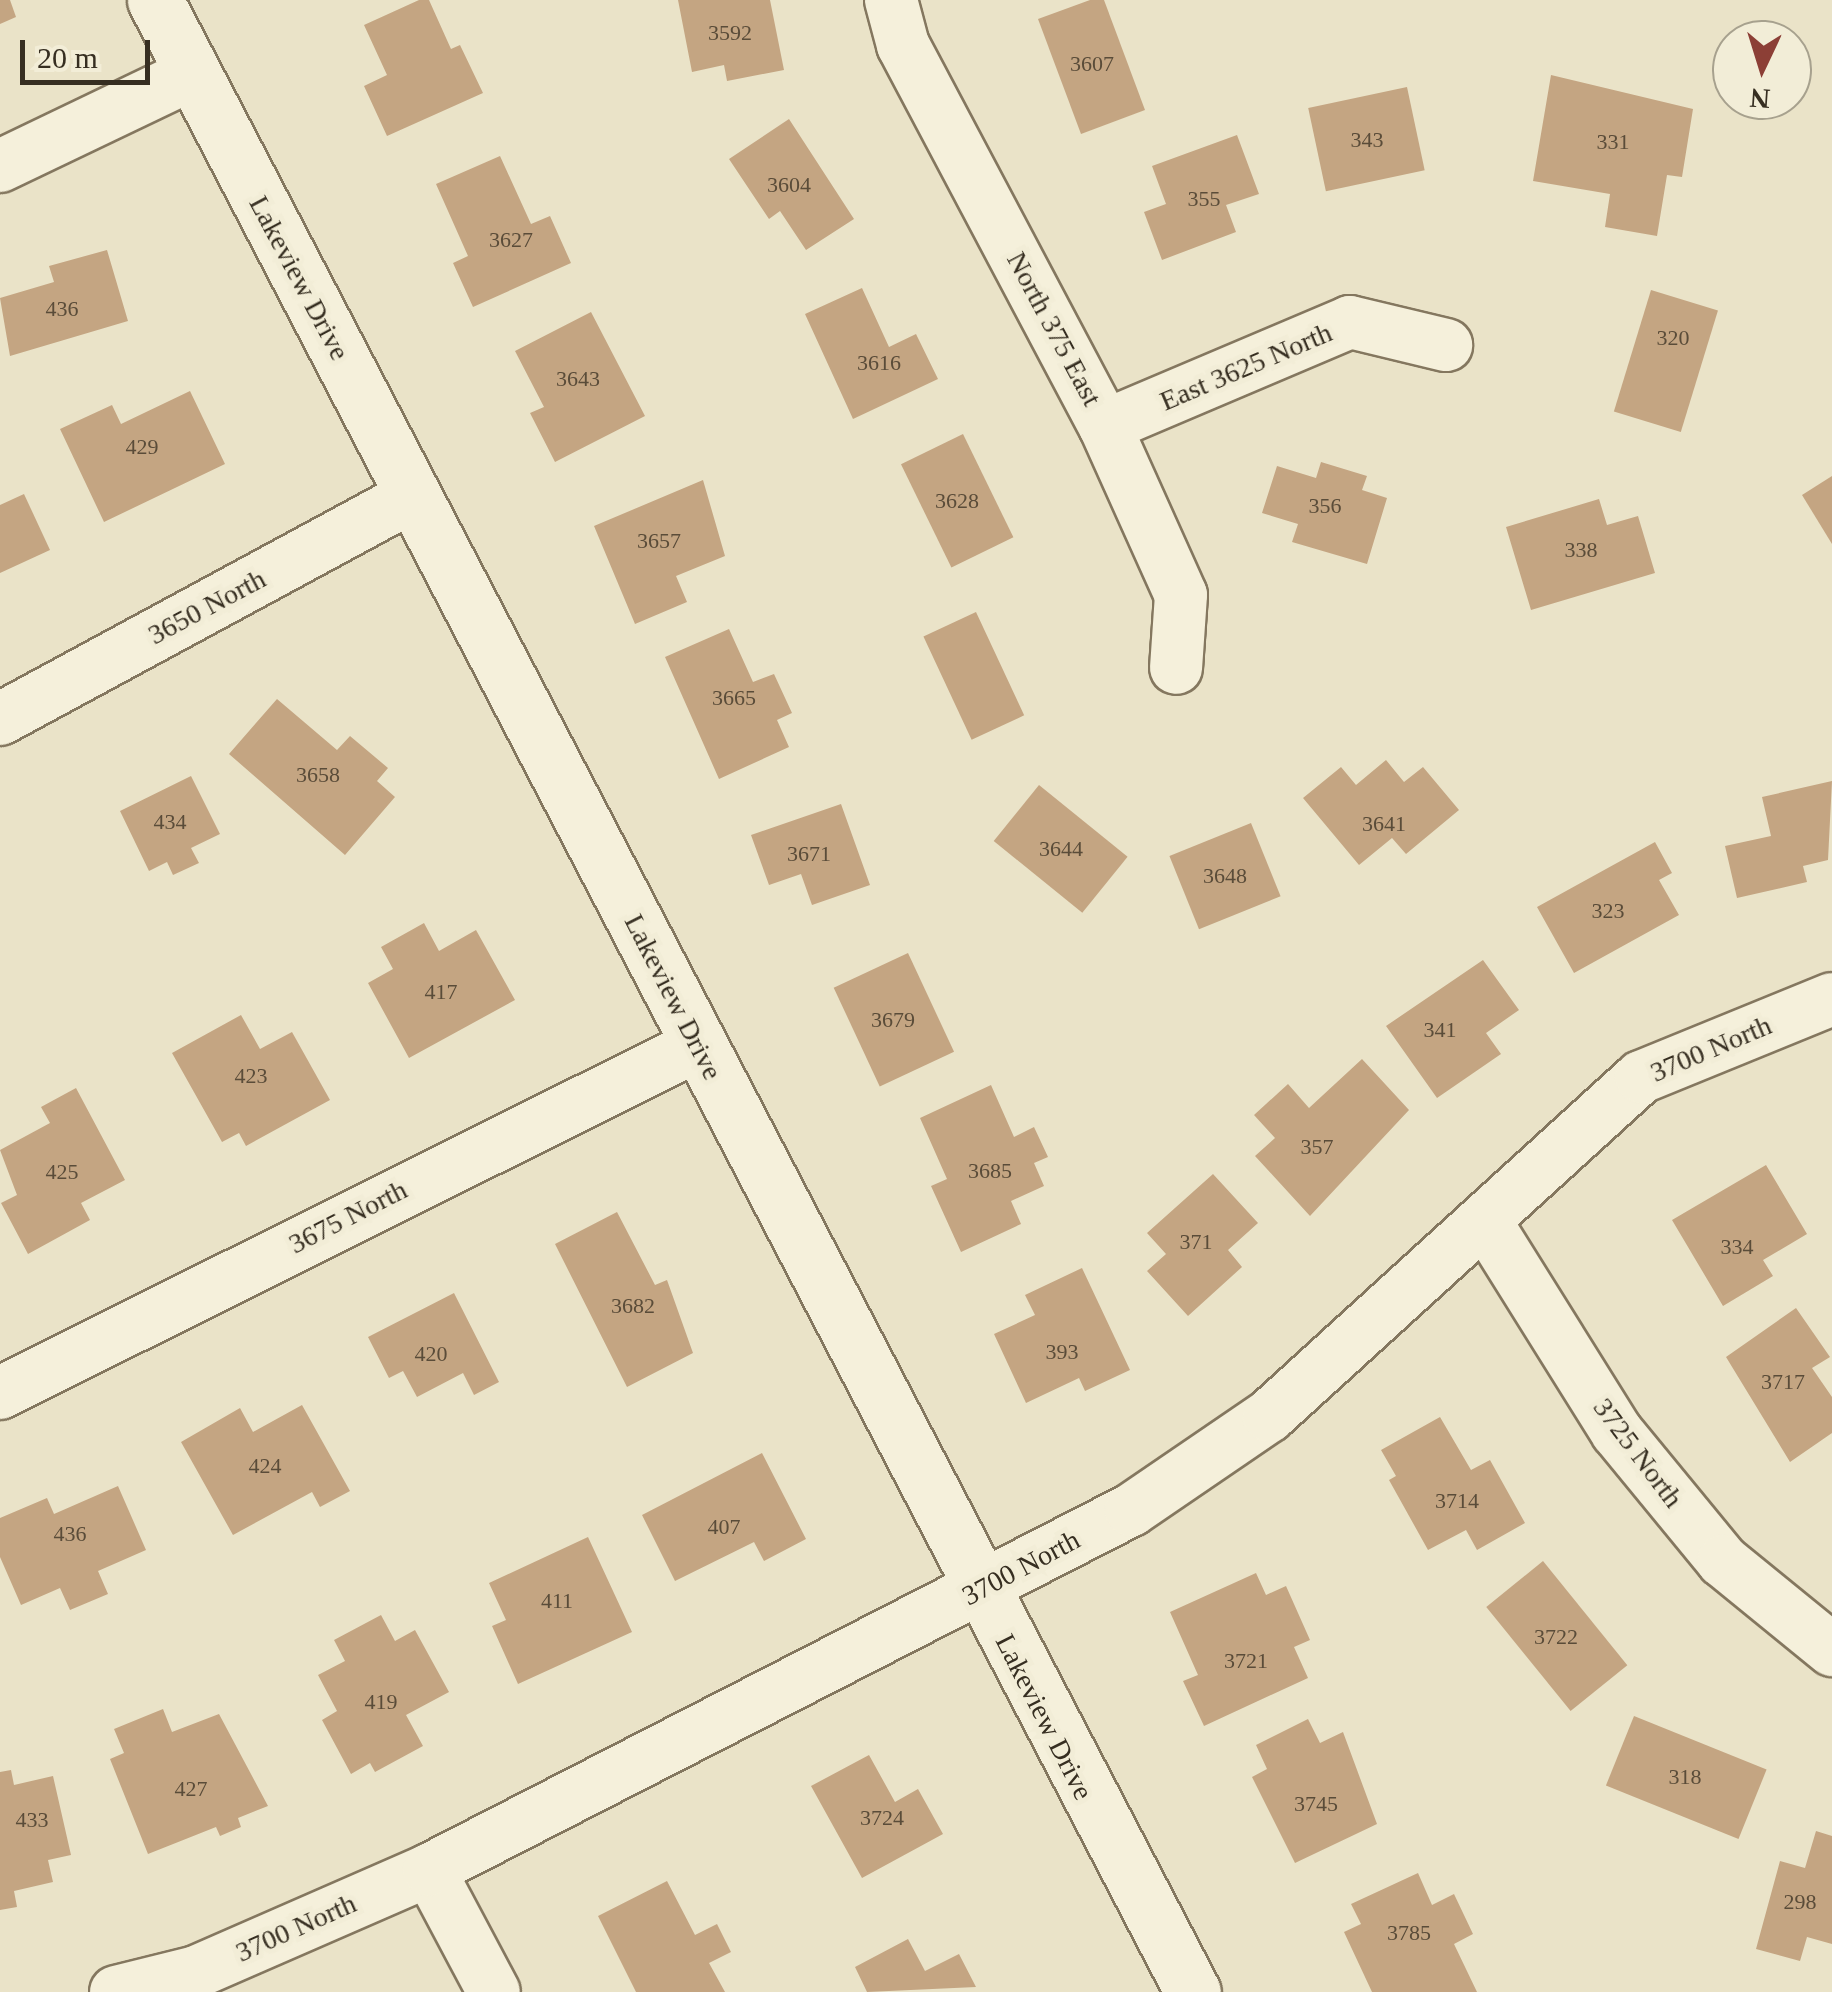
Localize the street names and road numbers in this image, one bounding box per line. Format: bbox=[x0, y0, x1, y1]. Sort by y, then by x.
street label: Lakeview Drive bbox=[242, 190, 356, 366]
street label: North 375 East bbox=[999, 246, 1109, 412]
street label: East 3625 North bbox=[1155, 316, 1337, 418]
street label: 3650 North bbox=[142, 562, 272, 652]
street label: Lakeview Drive bbox=[617, 909, 729, 1085]
street label: 3700 North bbox=[1645, 1008, 1777, 1090]
street label: 3675 North bbox=[283, 1173, 413, 1261]
street label: 3725 North bbox=[1586, 1392, 1690, 1514]
street label: 3700 North bbox=[956, 1523, 1086, 1613]
street label: Lakeview Drive bbox=[988, 1629, 1100, 1805]
street label: 3700 North bbox=[231, 1887, 361, 1969]

